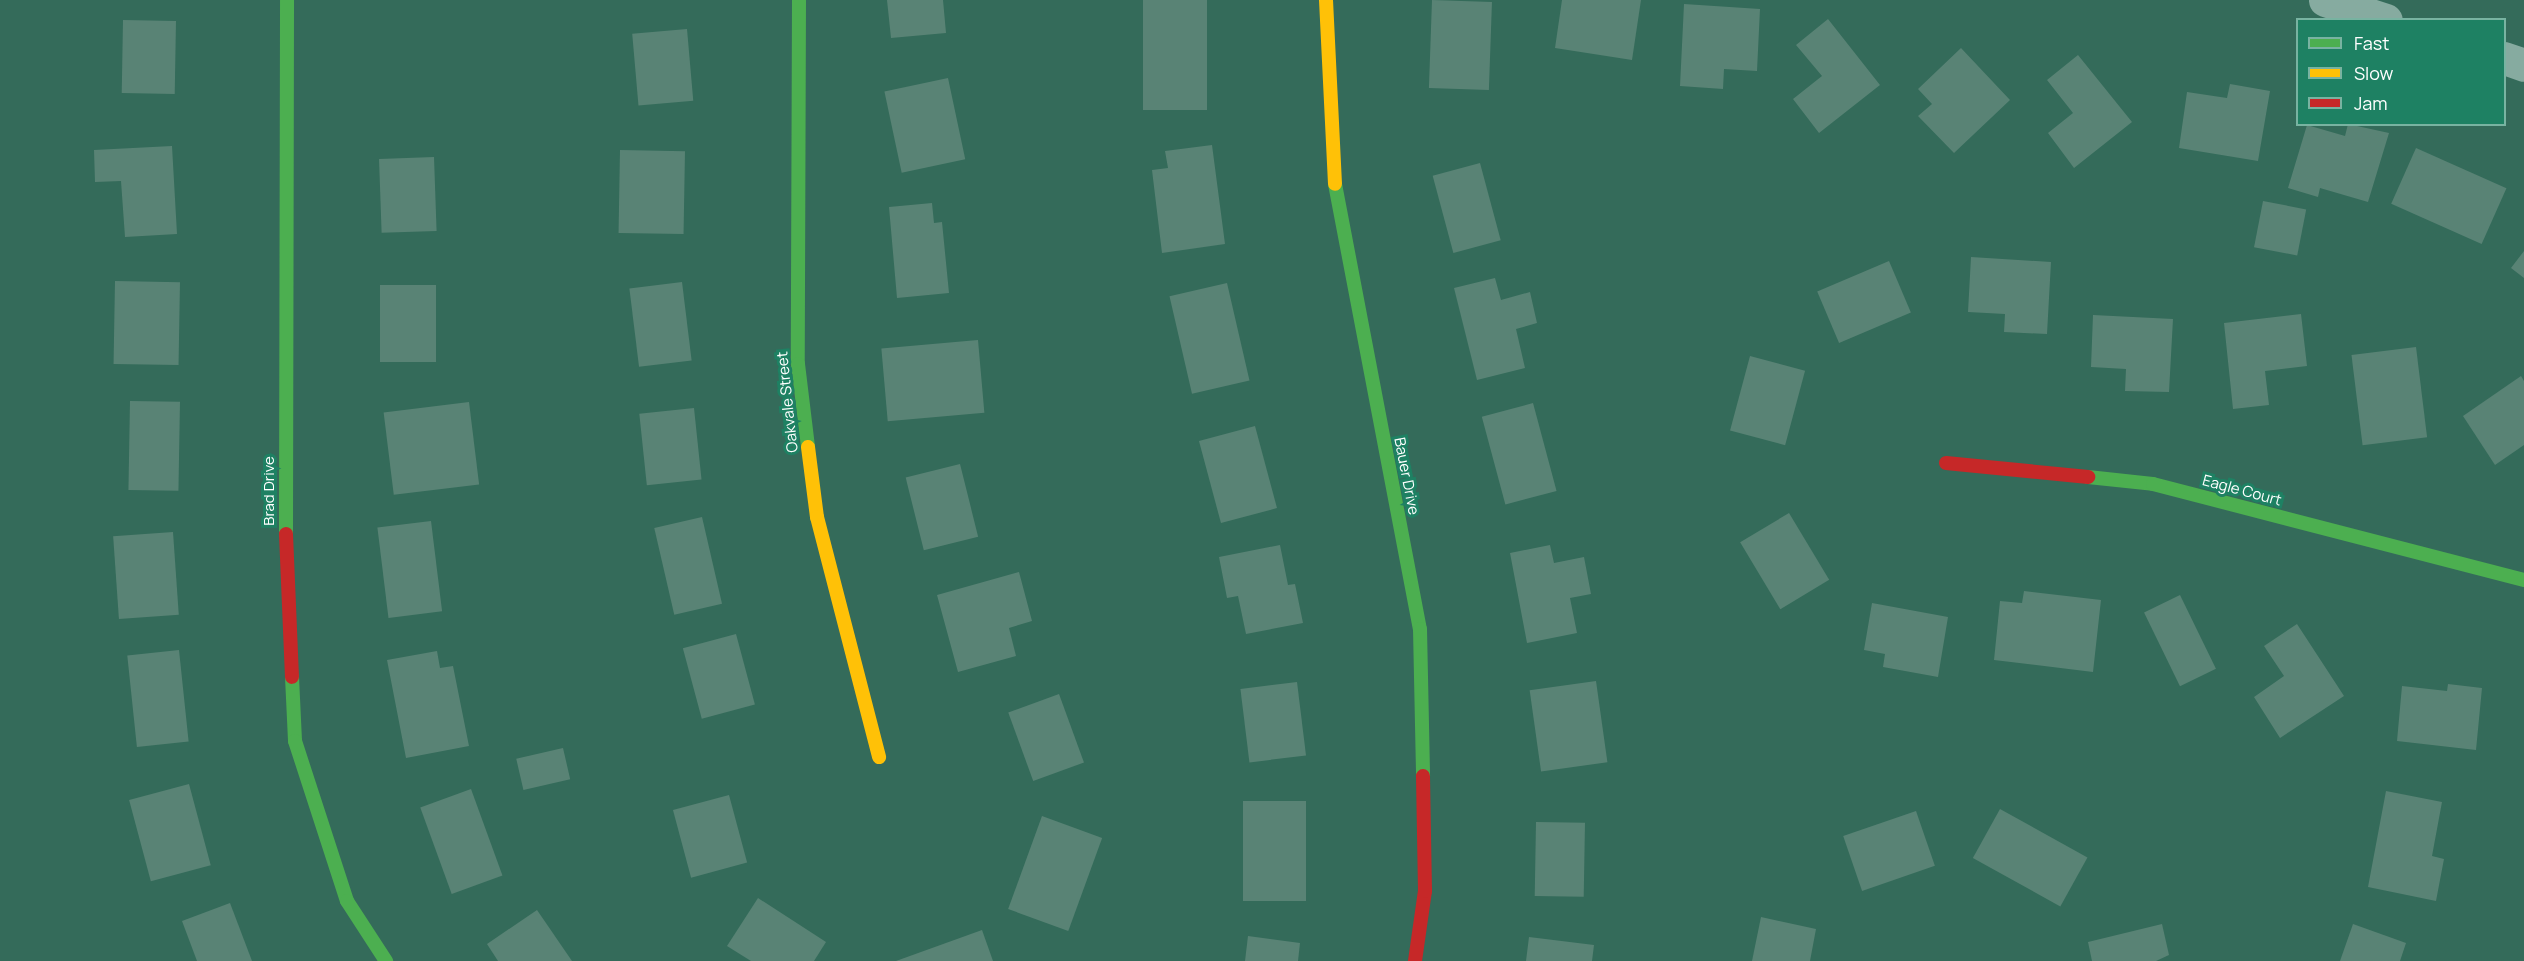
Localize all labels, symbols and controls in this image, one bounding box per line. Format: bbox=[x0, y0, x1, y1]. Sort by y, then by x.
legend bbox=[2296, 18, 2506, 126]
text: Fast bbox=[2354, 31, 2389, 55]
text: Slow bbox=[2354, 61, 2393, 85]
text: Jam bbox=[2354, 91, 2388, 115]
street label: Oakvale Street bbox=[773, 351, 801, 453]
street label: Bauer Drive bbox=[1391, 436, 1423, 516]
street label: Brad Drive bbox=[260, 456, 278, 526]
street label: Eagle Court bbox=[2201, 471, 2283, 509]

